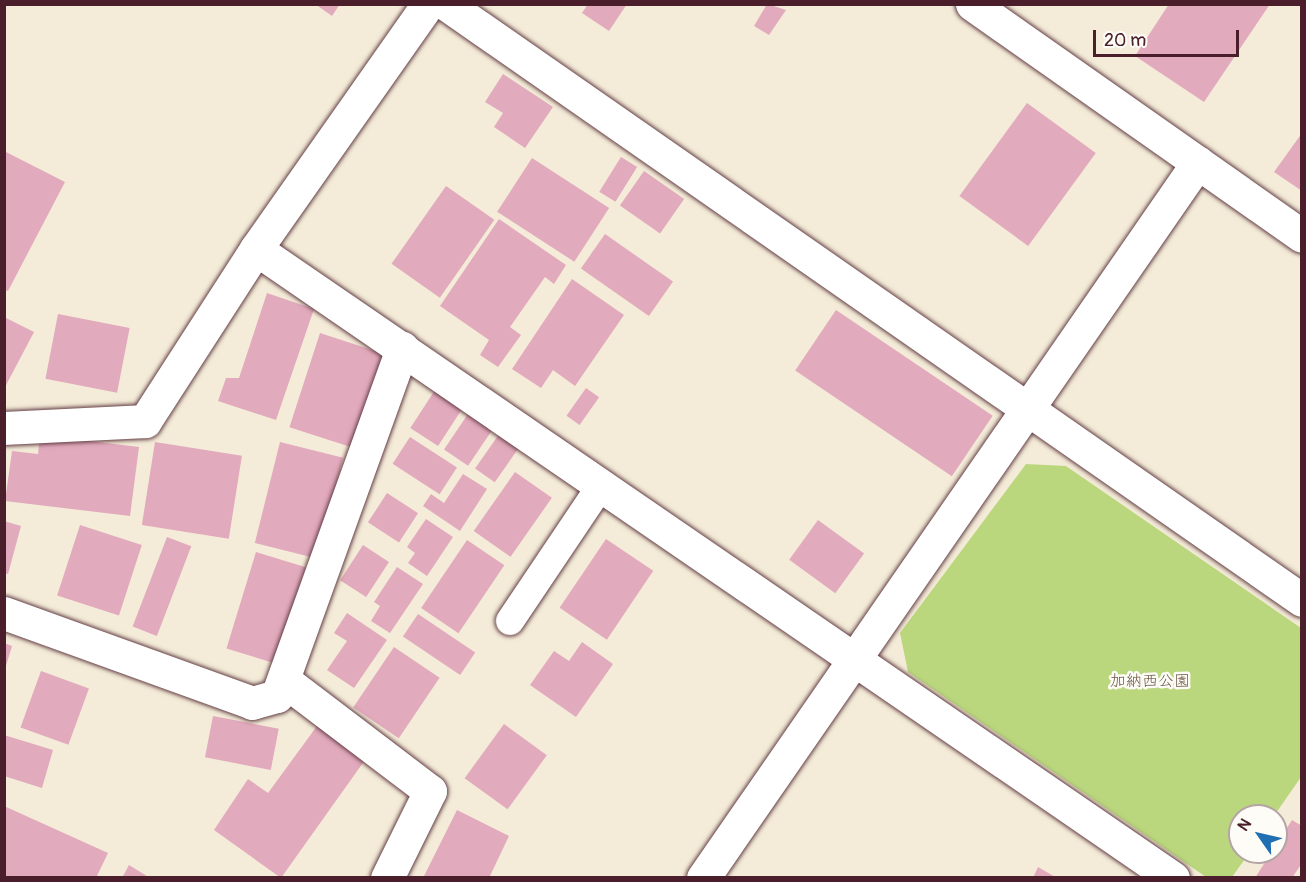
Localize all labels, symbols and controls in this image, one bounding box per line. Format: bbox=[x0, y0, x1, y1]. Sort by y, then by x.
scale bar bbox=[1096, 18, 1242, 56]
text: 20 m bbox=[1104, 29, 1146, 52]
park label: 加納西公園 bbox=[1110, 671, 1190, 691]
north arrow bbox=[1228, 804, 1288, 864]
text: N bbox=[1233, 815, 1256, 835]

